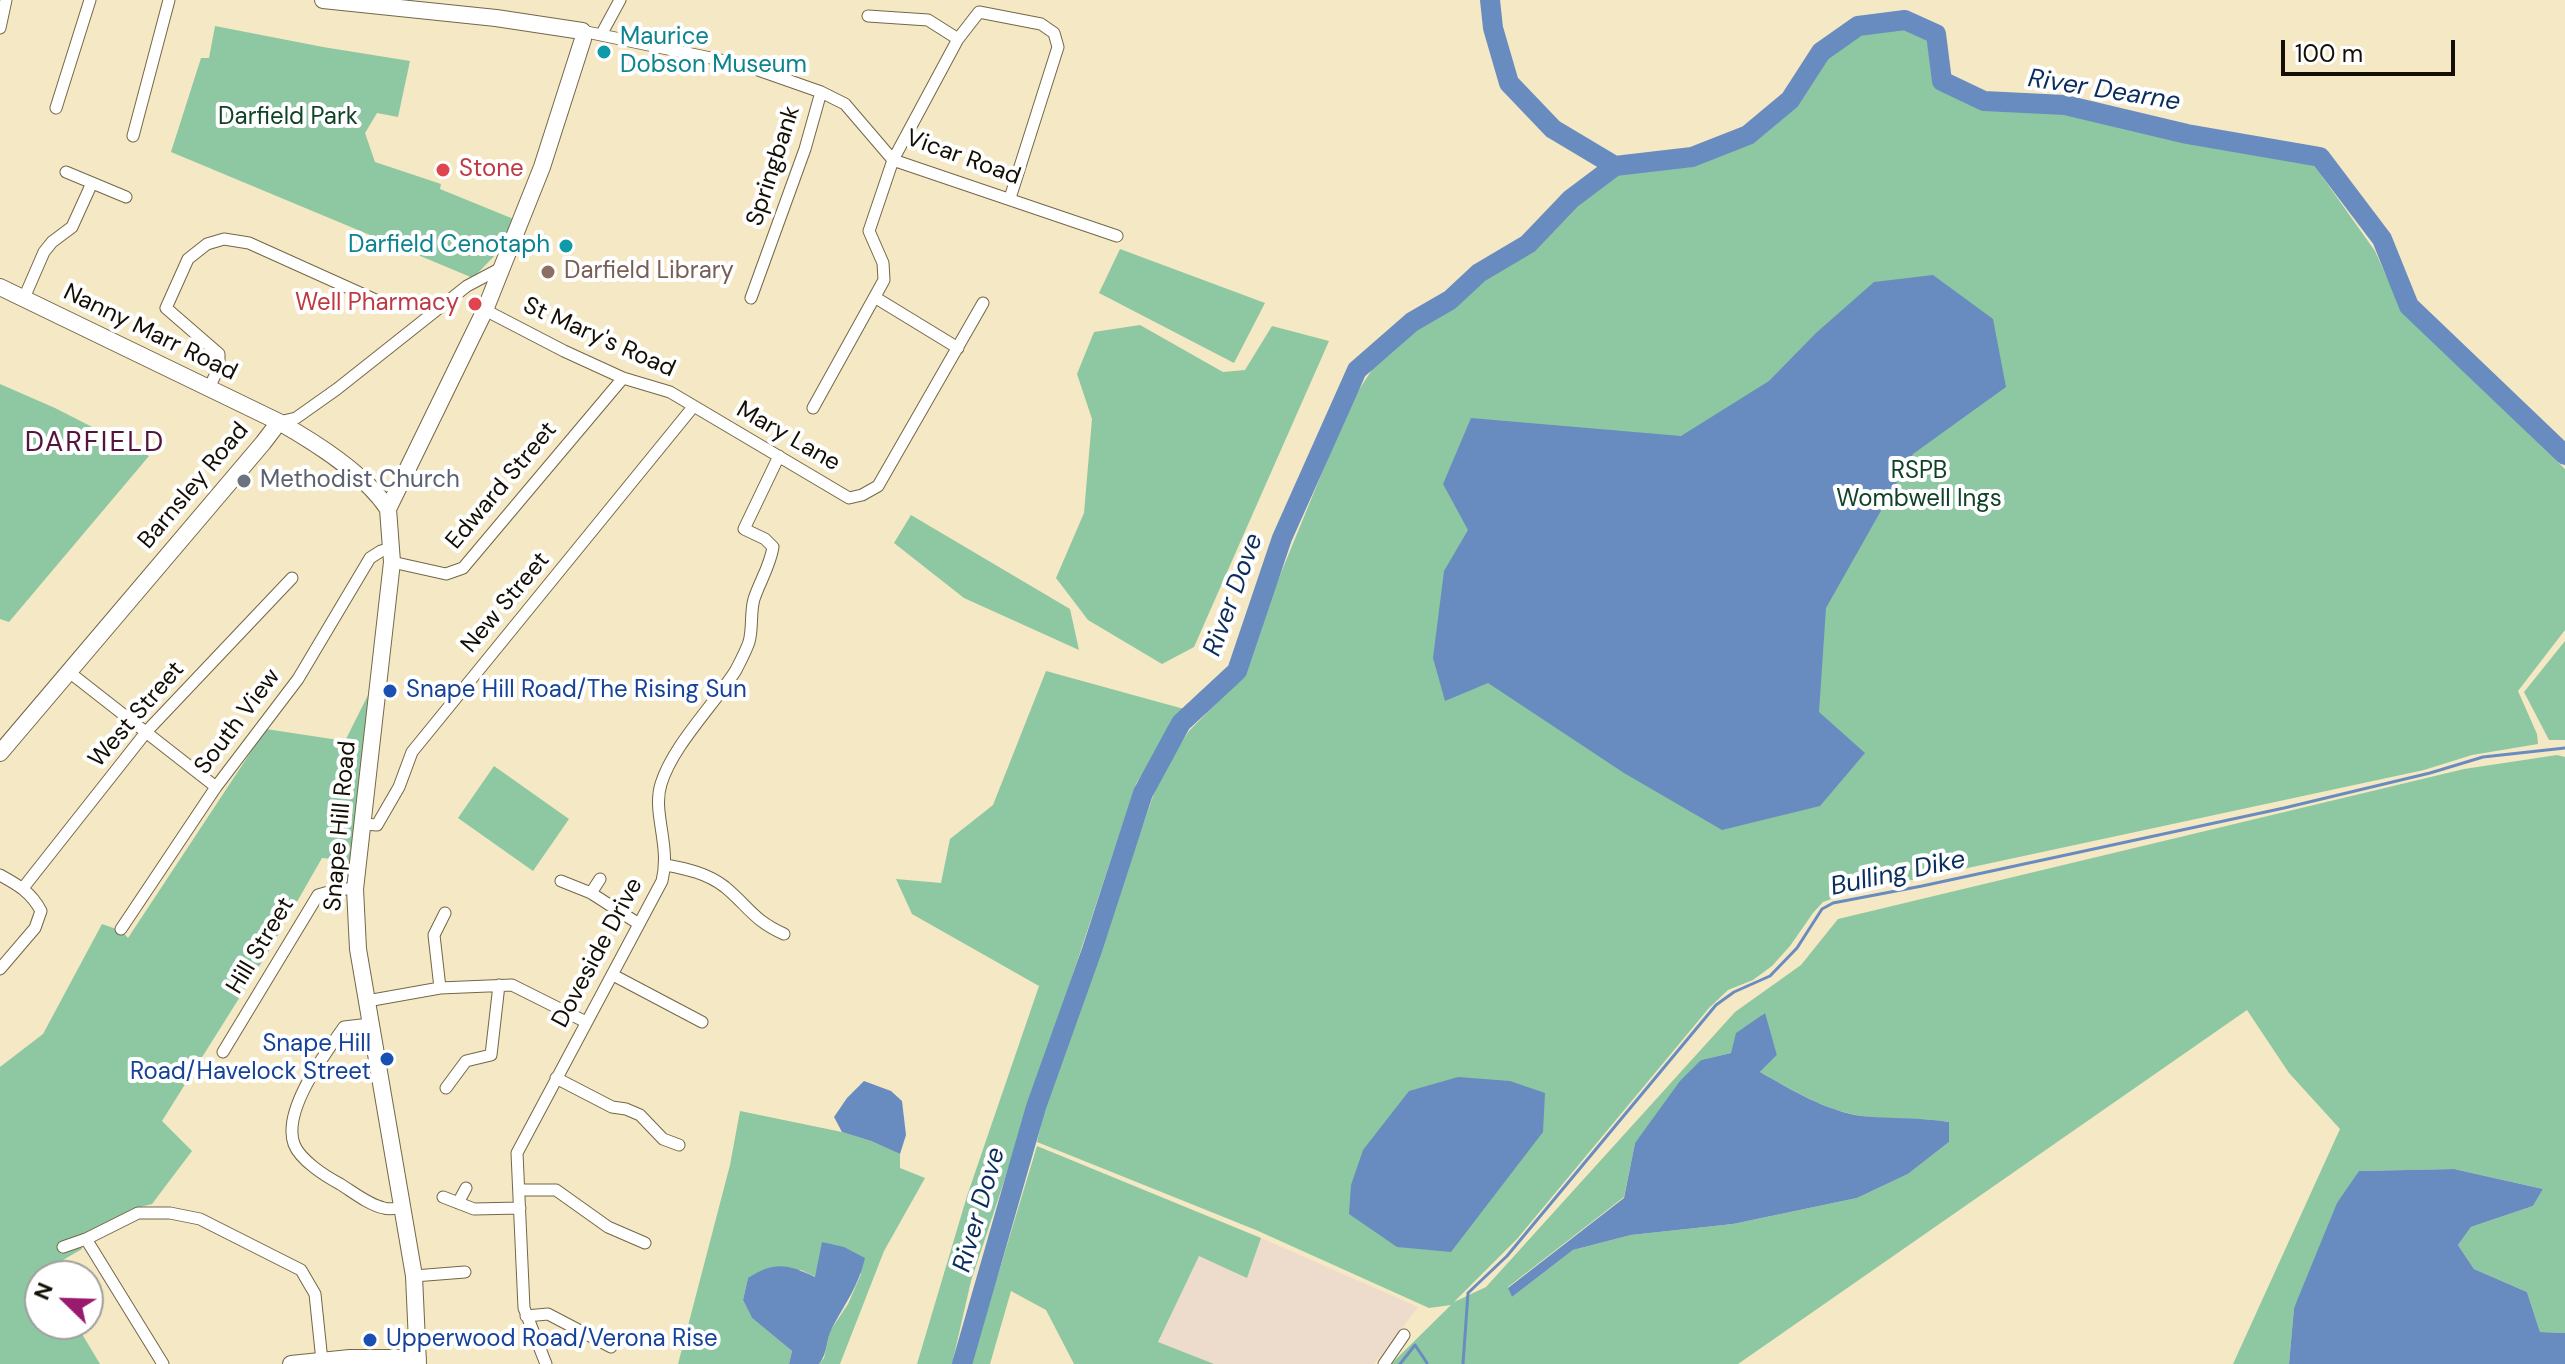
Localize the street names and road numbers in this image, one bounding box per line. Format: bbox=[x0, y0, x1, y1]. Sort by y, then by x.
street label: Springbank bbox=[741, 102, 807, 230]
street label: Vicar Road bbox=[902, 124, 1024, 192]
street label: Nanny Marr Road bbox=[58, 278, 242, 388]
street label: St Mary's Road bbox=[519, 292, 679, 384]
street label: Mary Lane bbox=[731, 396, 845, 478]
street label: Edward Street bbox=[440, 416, 564, 556]
street label: Barnsley Road bbox=[133, 417, 255, 555]
street label: New Street bbox=[456, 547, 556, 659]
street label: West Street bbox=[83, 656, 191, 774]
street label: South View bbox=[189, 664, 287, 780]
street label: Snape Hill Road bbox=[319, 740, 363, 912]
street label: Doveside Drive bbox=[546, 873, 650, 1033]
street label: Hill Street bbox=[221, 893, 301, 999]

